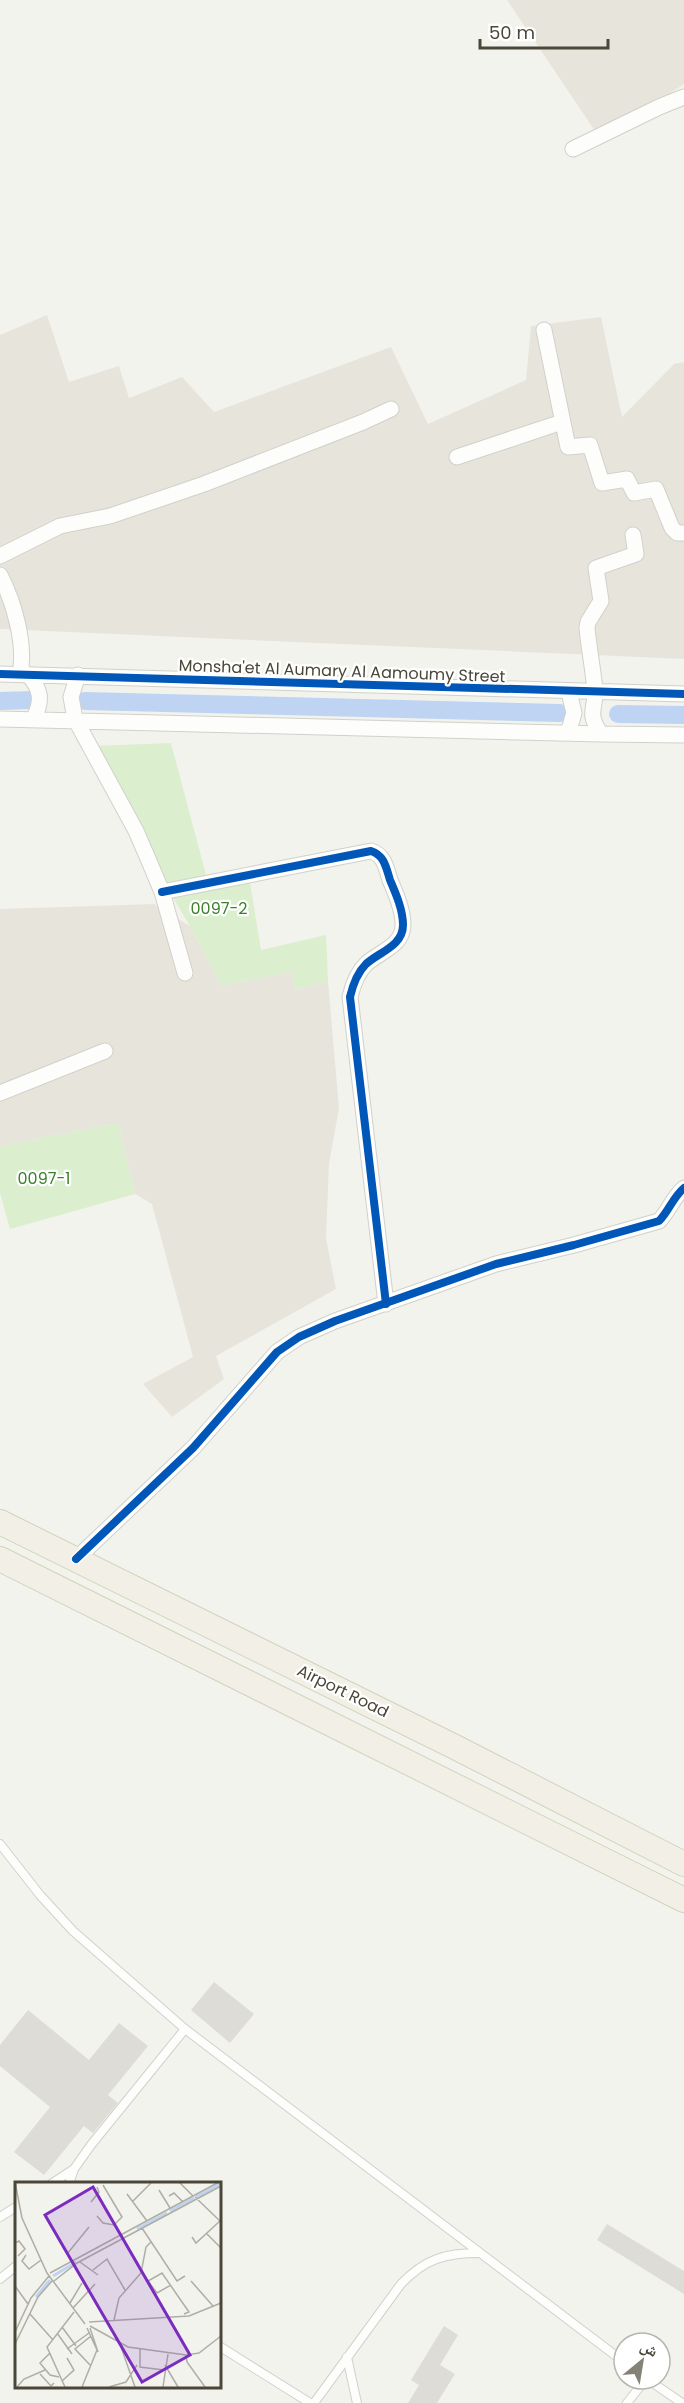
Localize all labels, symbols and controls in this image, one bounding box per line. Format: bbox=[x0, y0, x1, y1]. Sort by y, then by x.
scale bar bbox=[480, 12, 608, 50]
text: 50 m bbox=[489, 20, 535, 45]
street label: Monsha'et Al Aumary Al Aamoumy Street bbox=[178, 654, 506, 688]
park label: 0097-2 bbox=[191, 897, 247, 920]
park label: 0097-1 bbox=[18, 1167, 70, 1190]
street label: Airport Road bbox=[293, 1659, 393, 1723]
inset map bbox=[15, 2182, 220, 2388]
north arrow bbox=[612, 2331, 672, 2391]
text: ش bbox=[636, 2334, 662, 2363]

